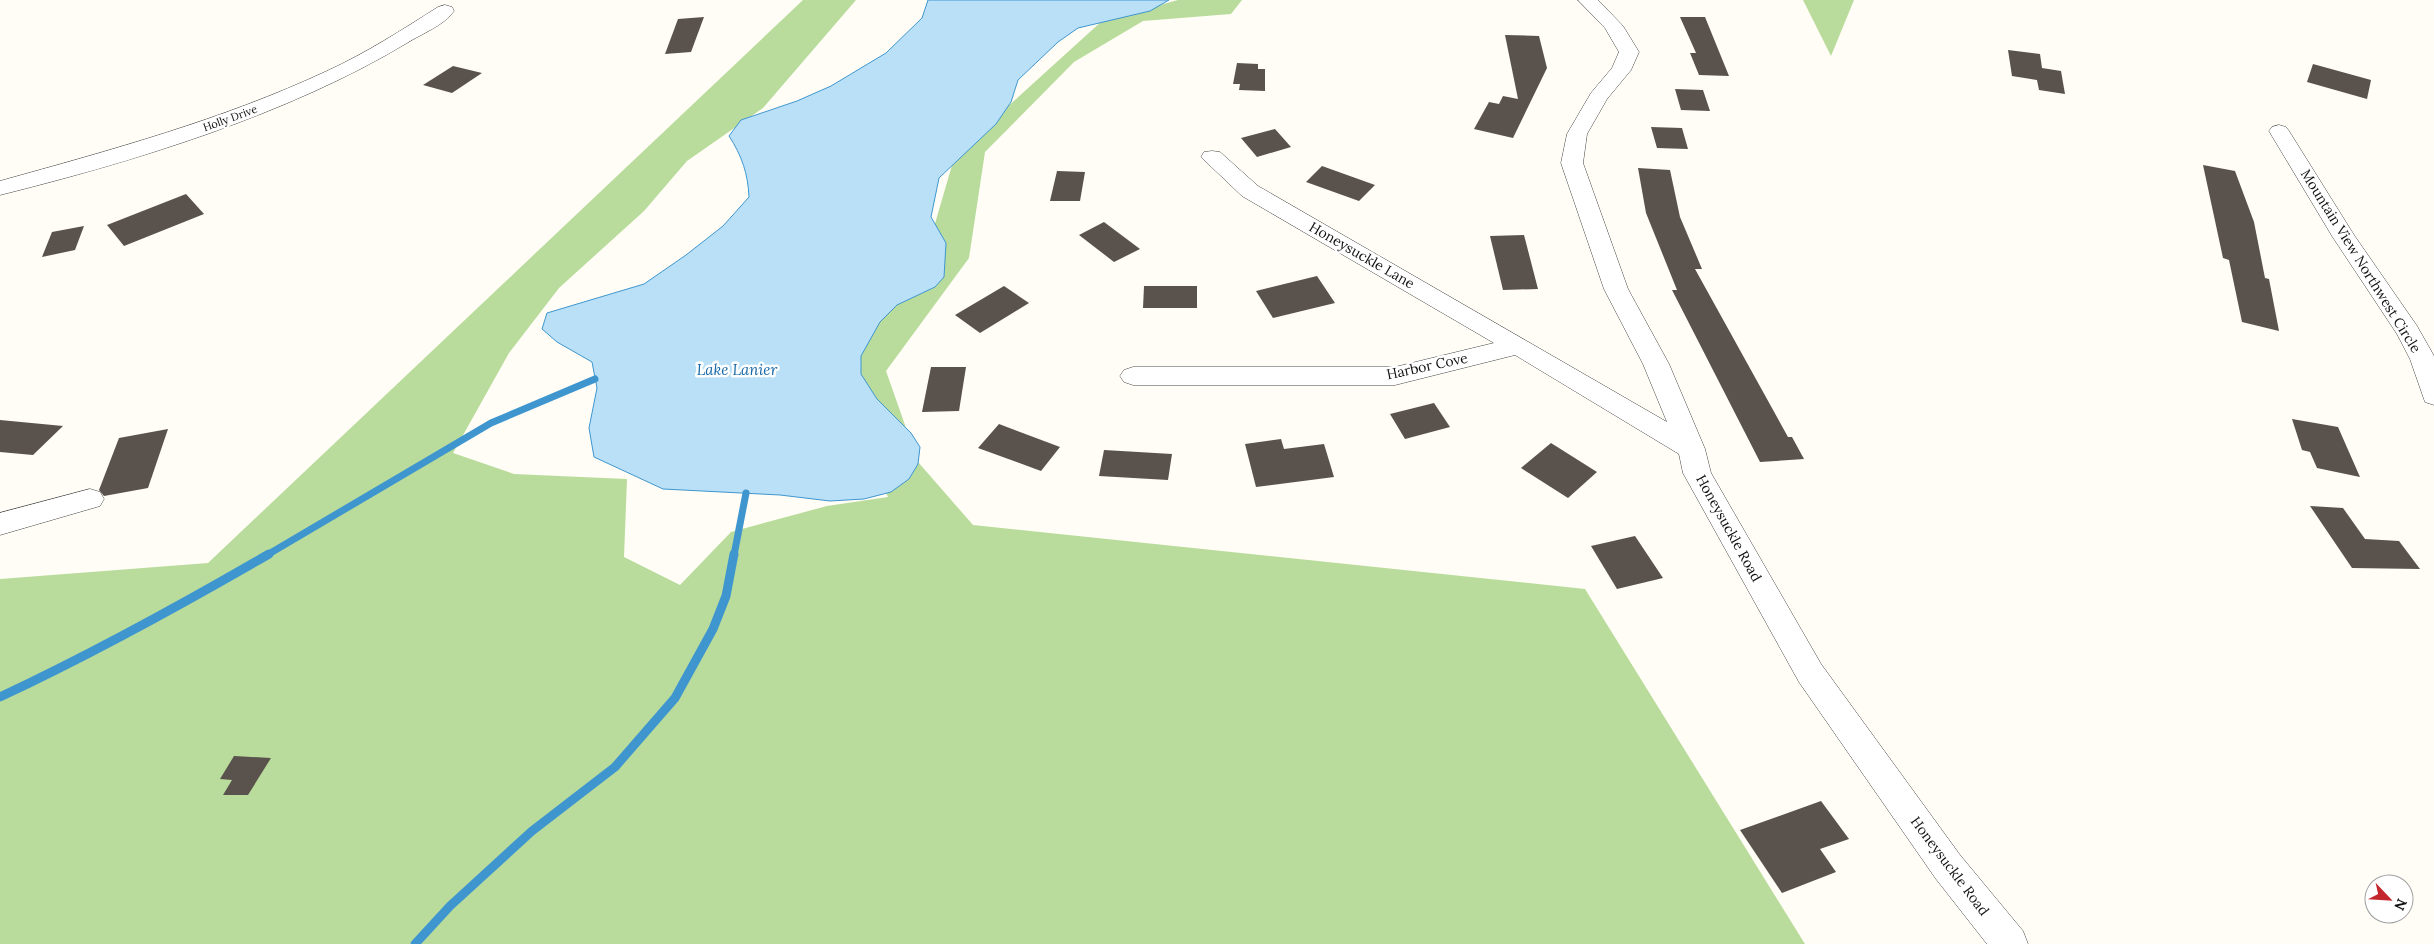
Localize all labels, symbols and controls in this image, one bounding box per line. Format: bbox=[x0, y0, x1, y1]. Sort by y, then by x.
street label: Holly Drive bbox=[201, 102, 259, 134]
street label: Mountain View Northwest Circle bbox=[2297, 166, 2425, 356]
street label: Honeysuckle Lane bbox=[1306, 218, 1418, 293]
street label: Harbor Cove bbox=[1385, 349, 1470, 383]
water label: Lake Lanier bbox=[697, 360, 778, 379]
street label: Honeysuckle Road bbox=[1692, 471, 1766, 585]
street label: Honeysuckle Road bbox=[1907, 813, 1993, 919]
north arrow bbox=[2364, 874, 2414, 924]
text: N bbox=[2390, 896, 2411, 913]

